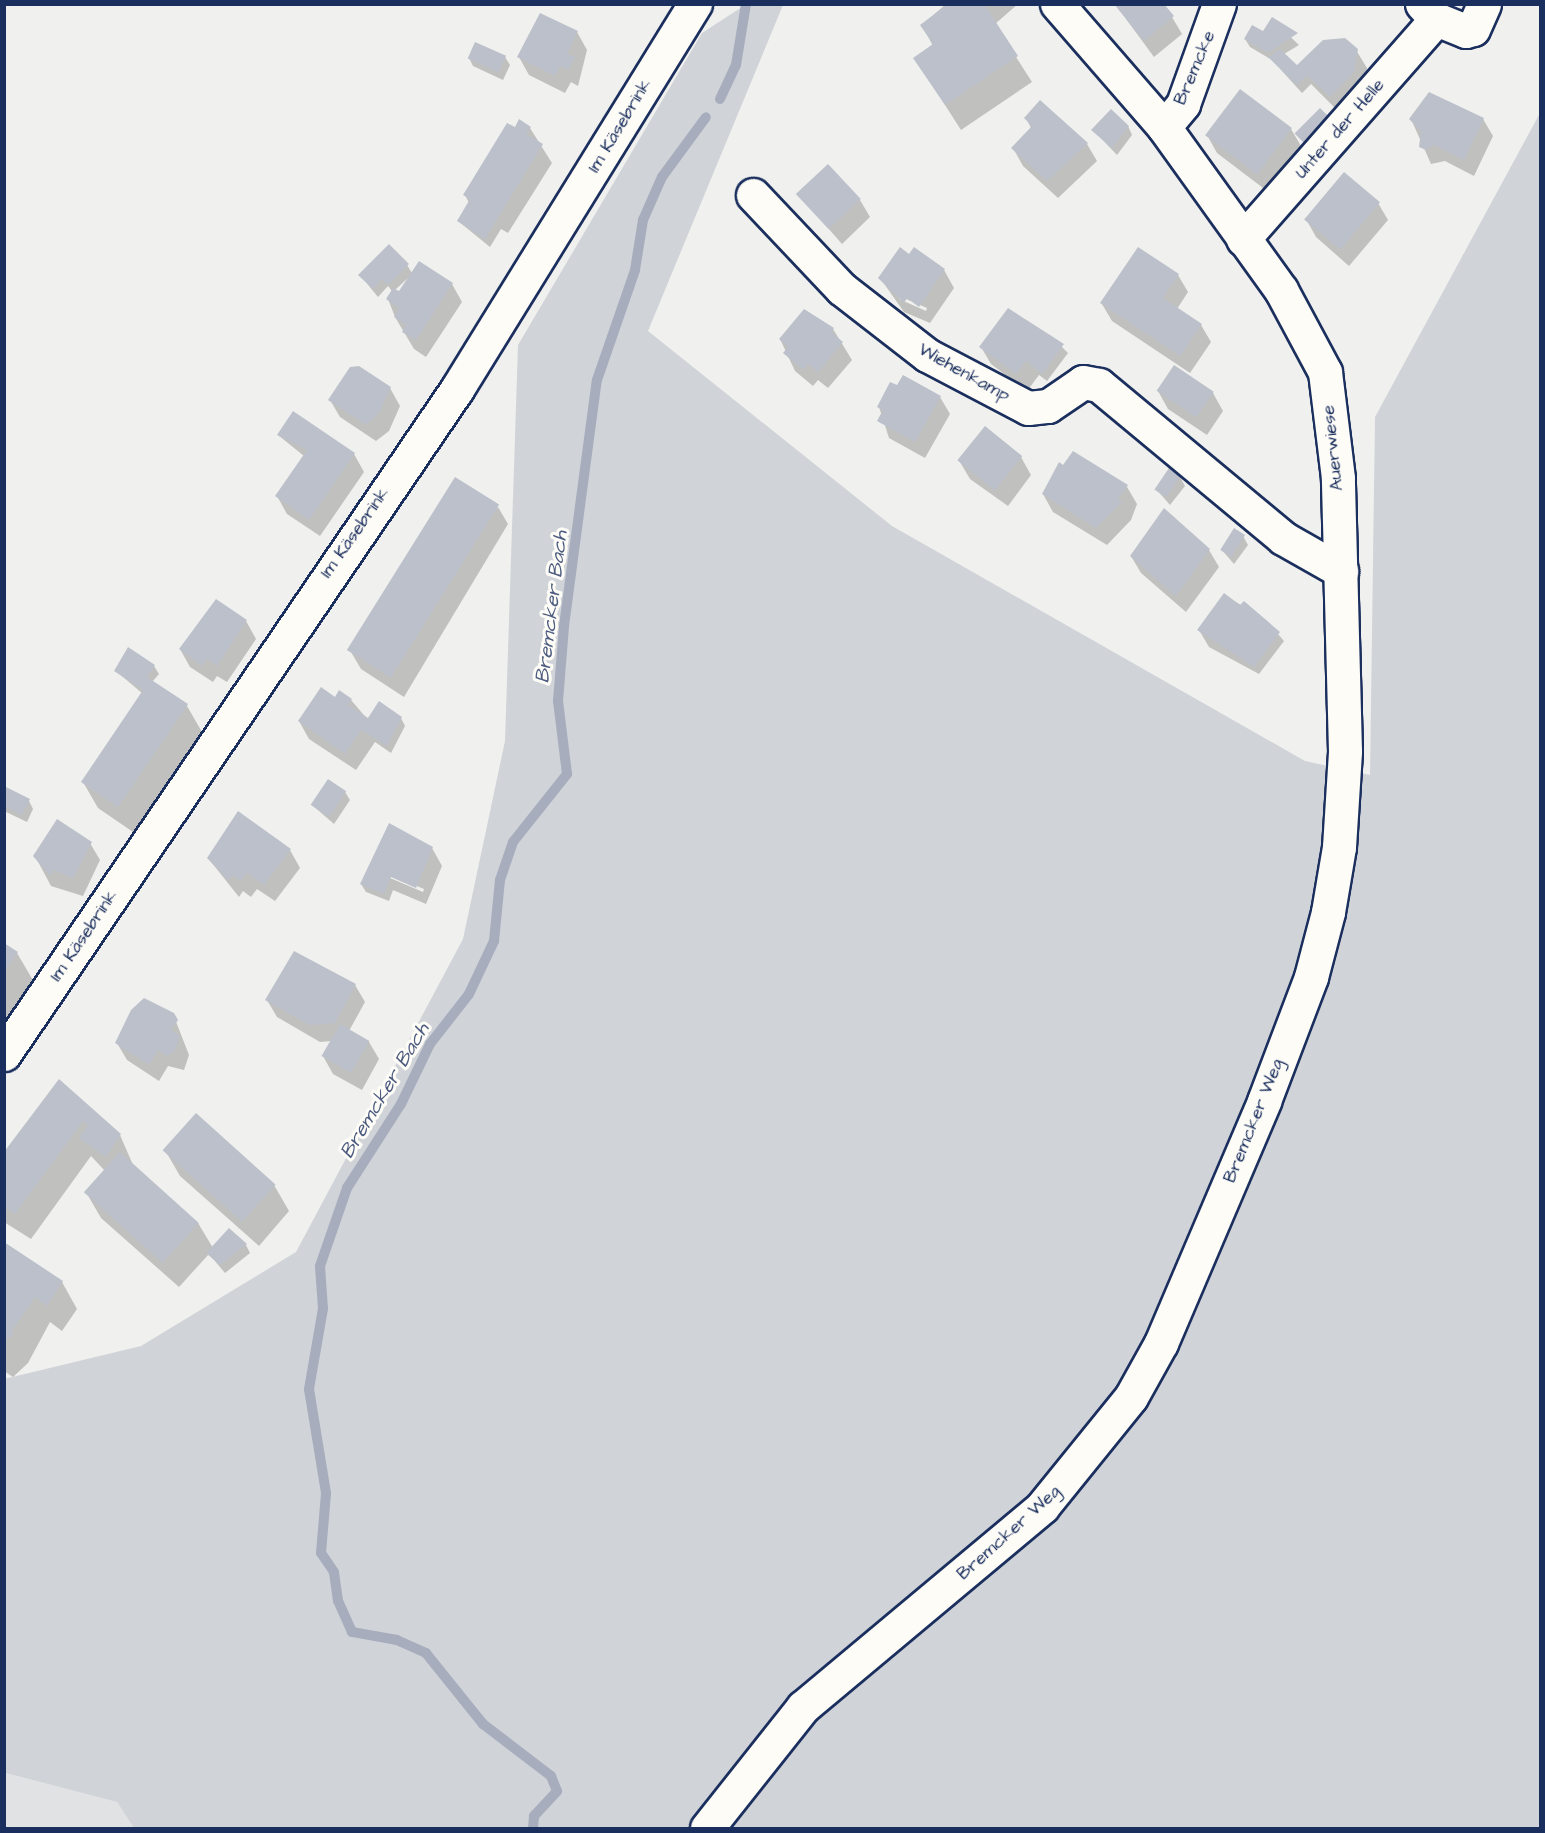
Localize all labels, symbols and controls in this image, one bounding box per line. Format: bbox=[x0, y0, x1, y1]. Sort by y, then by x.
street label: Bremcke bbox=[1170, 28, 1220, 108]
street label: Im Käsebrink bbox=[584, 75, 656, 177]
street label: Unter der Helle bbox=[1291, 75, 1389, 183]
street label: Wiehenkamp bbox=[914, 339, 1014, 407]
street label: Auerwiese bbox=[1318, 404, 1348, 492]
street label: Im Käsebrink bbox=[316, 484, 394, 582]
water label: Bremcker Bach bbox=[531, 529, 573, 685]
street label: Im Käsebrink bbox=[46, 886, 122, 986]
water label: Bremcker Bach bbox=[335, 1019, 435, 1163]
street label: Bremcker Weg bbox=[1219, 1056, 1289, 1186]
street label: Bremcker Weg bbox=[953, 1481, 1065, 1585]

